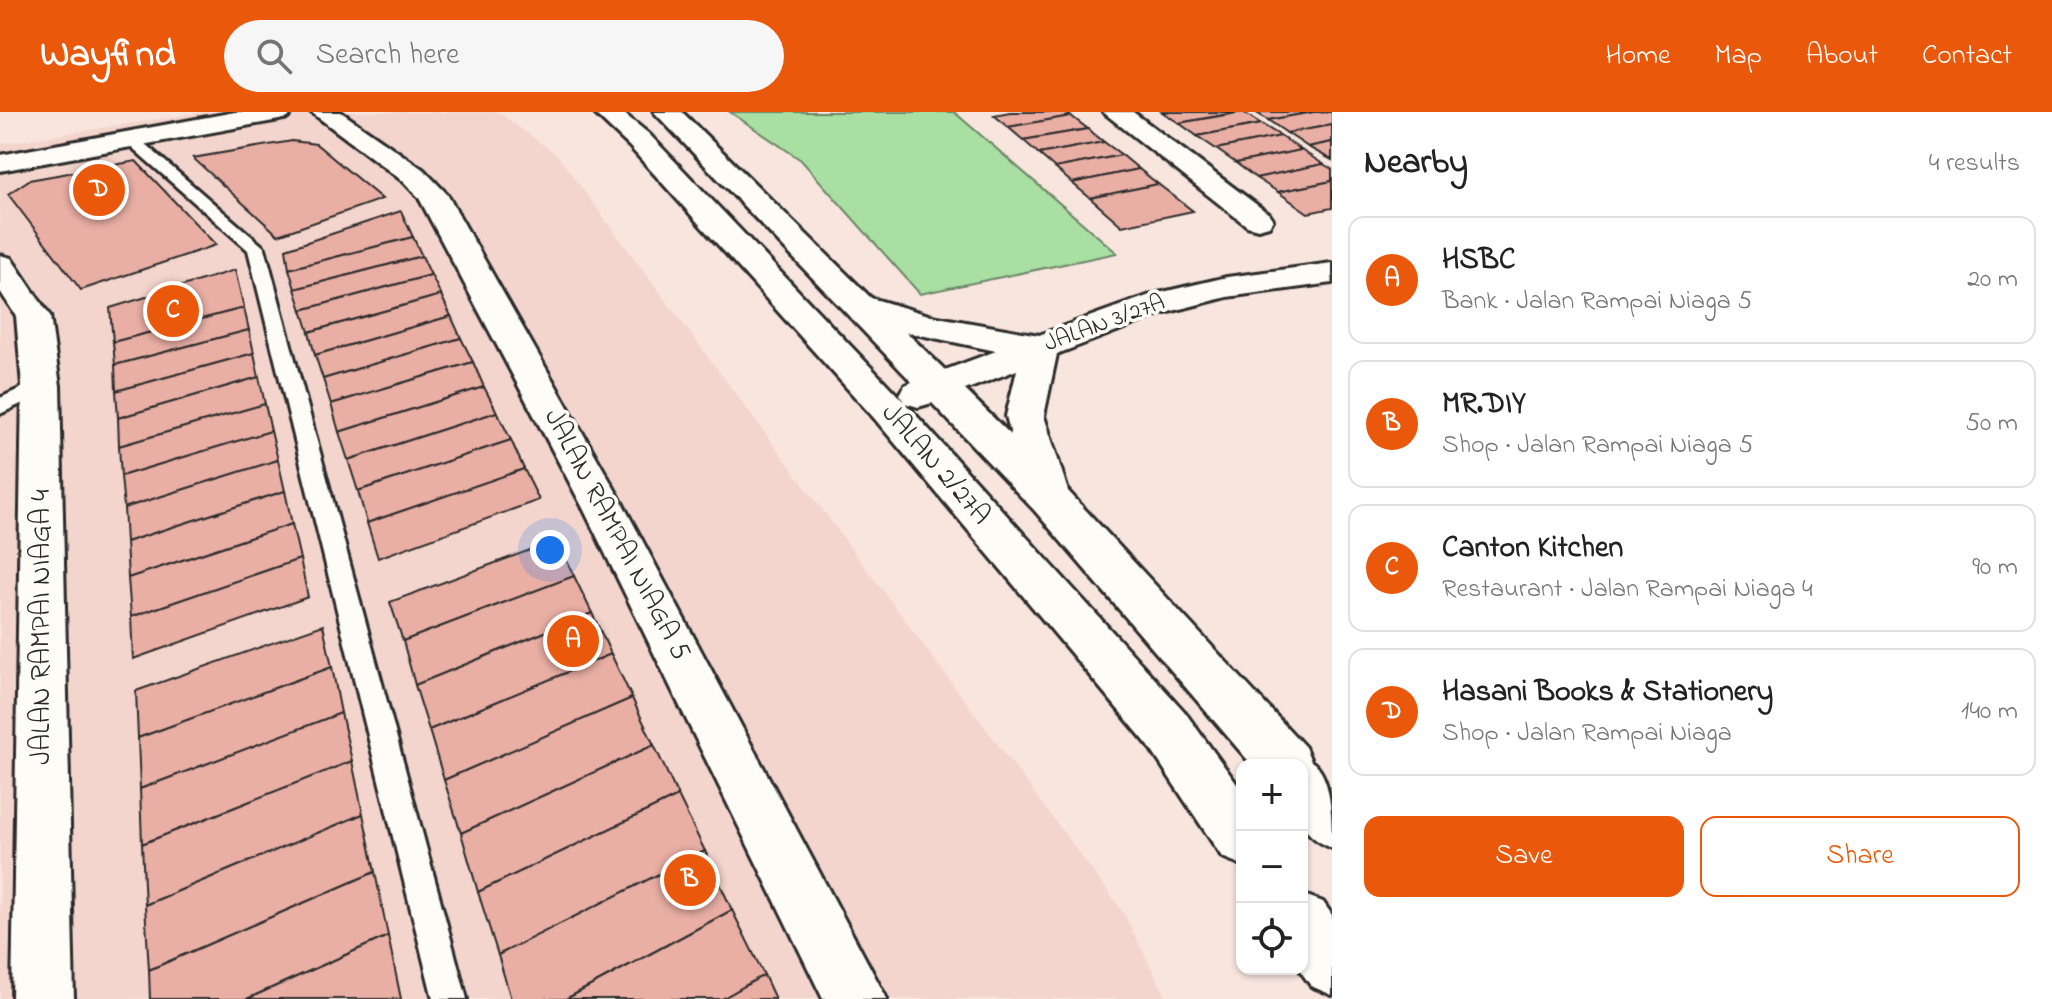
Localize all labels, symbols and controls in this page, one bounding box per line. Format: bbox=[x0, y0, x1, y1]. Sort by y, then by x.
search box bbox=[224, 20, 784, 92]
text: Wayfind bbox=[40, 28, 176, 84]
icon: search bbox=[252, 34, 296, 78]
text: Search here bbox=[316, 34, 459, 78]
text: Home bbox=[1605, 36, 1671, 77]
text: Map bbox=[1715, 36, 1762, 77]
text: About bbox=[1806, 36, 1878, 77]
text: Contact bbox=[1922, 36, 2012, 77]
text: Nearby bbox=[1364, 139, 1468, 189]
text: 4 results bbox=[1929, 145, 2020, 183]
pin: D bbox=[73, 160, 125, 220]
text: HSBC bbox=[1442, 239, 1515, 283]
text: A bbox=[1384, 261, 1400, 299]
text: 20 m bbox=[1967, 261, 2018, 299]
pin: C bbox=[147, 281, 199, 341]
text: Bank · Jalan Rampai Niaga 5 bbox=[1442, 283, 1752, 321]
street label: JALAN 3/27A bbox=[1040, 286, 1170, 362]
text: MR.DIY bbox=[1442, 383, 1526, 427]
street label: JALAN 2/27A bbox=[870, 395, 1000, 535]
street label: JALAN RAMPAI NIAGA 5 bbox=[535, 403, 697, 667]
text: B bbox=[1383, 405, 1401, 443]
text: 50 m bbox=[1965, 405, 2018, 443]
text: Shop · Jalan Rampai Niaga 5 bbox=[1442, 427, 1753, 465]
street label: JALAN RAMPAI NIAGA 4 bbox=[22, 489, 63, 765]
text: Canton Kitchen bbox=[1442, 527, 1623, 571]
your location bbox=[530, 530, 570, 570]
text: C bbox=[1385, 549, 1399, 587]
text: 90 m bbox=[1972, 549, 2018, 587]
text: Restaurant · Jalan Rampai Niaga 4 bbox=[1442, 571, 1813, 609]
pin: A bbox=[547, 611, 599, 671]
text: Hasani Books & Stationery bbox=[1442, 671, 1773, 715]
text: D bbox=[1382, 693, 1402, 731]
text: 140 m bbox=[1961, 693, 2018, 731]
text: Shop · Jalan Rampai Niaga bbox=[1442, 715, 1732, 753]
map controls bbox=[1236, 759, 1308, 975]
button: + bbox=[1236, 759, 1308, 831]
button: Save bbox=[1364, 816, 1684, 897]
button: Share bbox=[1700, 816, 2020, 897]
button: − bbox=[1236, 831, 1308, 903]
pin: B bbox=[664, 850, 716, 910]
button: locate bbox=[1236, 903, 1308, 975]

